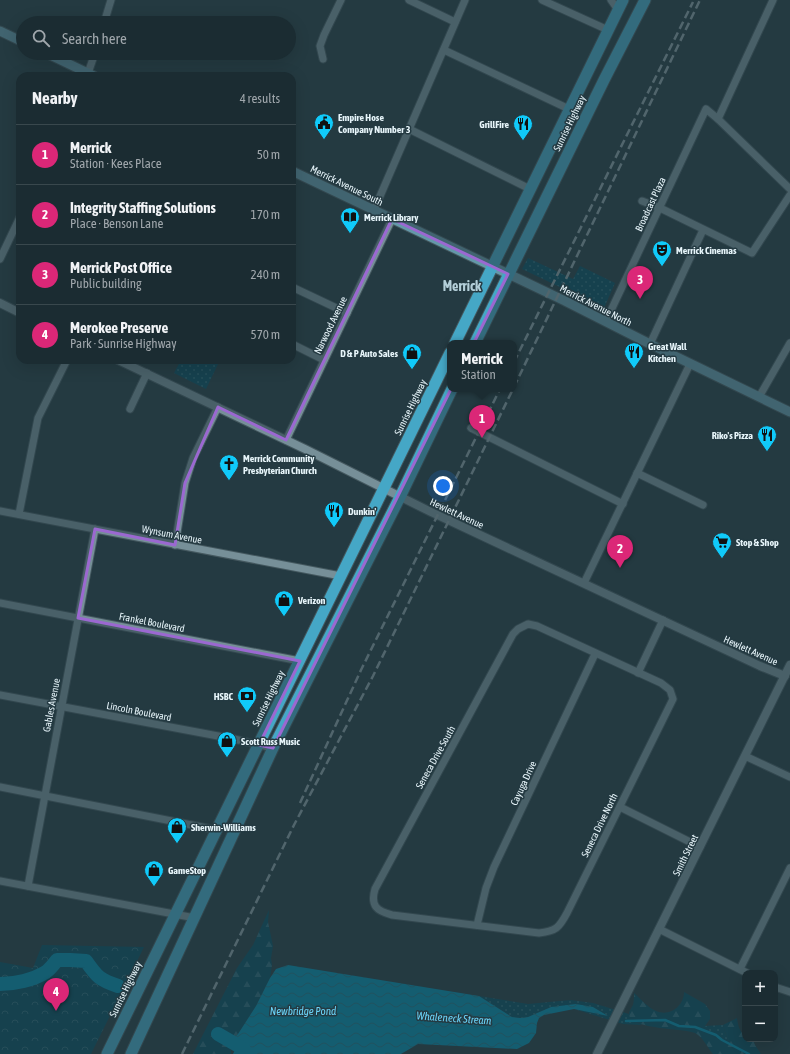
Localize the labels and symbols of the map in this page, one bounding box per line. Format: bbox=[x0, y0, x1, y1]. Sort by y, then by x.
street label: Sunrise Highway bbox=[551, 94, 588, 153]
public building icon: Empire Hose Company Number 3 bbox=[313, 112, 335, 140]
place label: Empire Hose Company Number 3 bbox=[338, 112, 411, 135]
restaurant icon: GrillFire bbox=[512, 113, 534, 141]
place label: GrillFire bbox=[479, 119, 509, 130]
street label: Merrick Avenue South bbox=[309, 163, 385, 208]
street label: Broadcast Plaza bbox=[633, 175, 668, 233]
library icon: Merrick Library bbox=[339, 206, 361, 234]
place label: Merrick Library bbox=[364, 212, 419, 223]
theatre icon: Merrick Cinemas bbox=[651, 239, 673, 267]
place label: Merrick Cinemas bbox=[676, 245, 737, 256]
pin: 3 bbox=[627, 266, 653, 299]
district label: Merrick bbox=[443, 278, 482, 294]
street label: Merrick Avenue North bbox=[558, 283, 634, 328]
street label: Narwood Avenue bbox=[312, 294, 349, 356]
restaurant icon: Great Wall Kitchen bbox=[623, 341, 645, 369]
place label: Great Wall Kitchen bbox=[648, 341, 687, 364]
shop icon: D & P Auto Sales bbox=[401, 342, 423, 370]
place label: D & P Auto Sales bbox=[340, 348, 398, 359]
street label: Sunrise Highway bbox=[392, 378, 429, 437]
pin: 1 bbox=[469, 405, 495, 438]
restaurant icon: Riko's Pizza bbox=[756, 424, 778, 452]
place label: Riko's Pizza bbox=[712, 430, 753, 441]
church icon: Merrick Community Presbyterian Church bbox=[218, 453, 240, 481]
place label: Merrick Community Presbyterian Church bbox=[243, 453, 317, 476]
your location bbox=[433, 476, 453, 496]
street label: Hewlett Avenue bbox=[428, 496, 486, 531]
restaurant icon: Dunkin' bbox=[323, 500, 345, 528]
place label: Dunkin' bbox=[348, 506, 377, 517]
street label: Wynsum Avenue bbox=[141, 523, 203, 546]
supermarket icon: Stop & Shop bbox=[711, 531, 733, 559]
pin: 2 bbox=[607, 535, 633, 568]
place label: Stop & Shop bbox=[736, 537, 779, 548]
shop icon: Verizon bbox=[273, 589, 295, 617]
place label: Verizon bbox=[297, 595, 326, 606]
street label: Frankel Boulevard bbox=[118, 611, 186, 634]
street label: Hewlett Avenue bbox=[722, 634, 780, 667]
street label: Sunrise Highway bbox=[250, 669, 287, 728]
street label: Gables Avenue bbox=[41, 677, 62, 733]
bank icon: HSBC bbox=[236, 685, 258, 713]
place label: HSBC bbox=[214, 691, 233, 702]
street label: Lincoln Boulevard bbox=[105, 700, 173, 723]
street label: Seneca Drive South bbox=[414, 724, 457, 791]
shop icon: Scott Russ Music bbox=[216, 730, 238, 758]
place label: Scott Russ Music bbox=[241, 736, 300, 747]
street label: Cayuga Drive bbox=[508, 759, 539, 807]
street label: Seneca Drive North bbox=[579, 791, 620, 859]
shop icon: Sherwin-Williams bbox=[166, 816, 188, 844]
place label: Sherwin-Williams bbox=[191, 822, 256, 833]
street label: Smith Street bbox=[671, 833, 700, 878]
shop icon: GameStop bbox=[143, 859, 165, 887]
place label: GameStop bbox=[168, 865, 206, 876]
street label: Sunrise Highway bbox=[107, 960, 144, 1019]
pin: 4 bbox=[43, 978, 69, 1011]
water label: Newbridge Pond bbox=[270, 1005, 336, 1017]
water label: Whaleneck Stream bbox=[416, 1009, 492, 1027]

